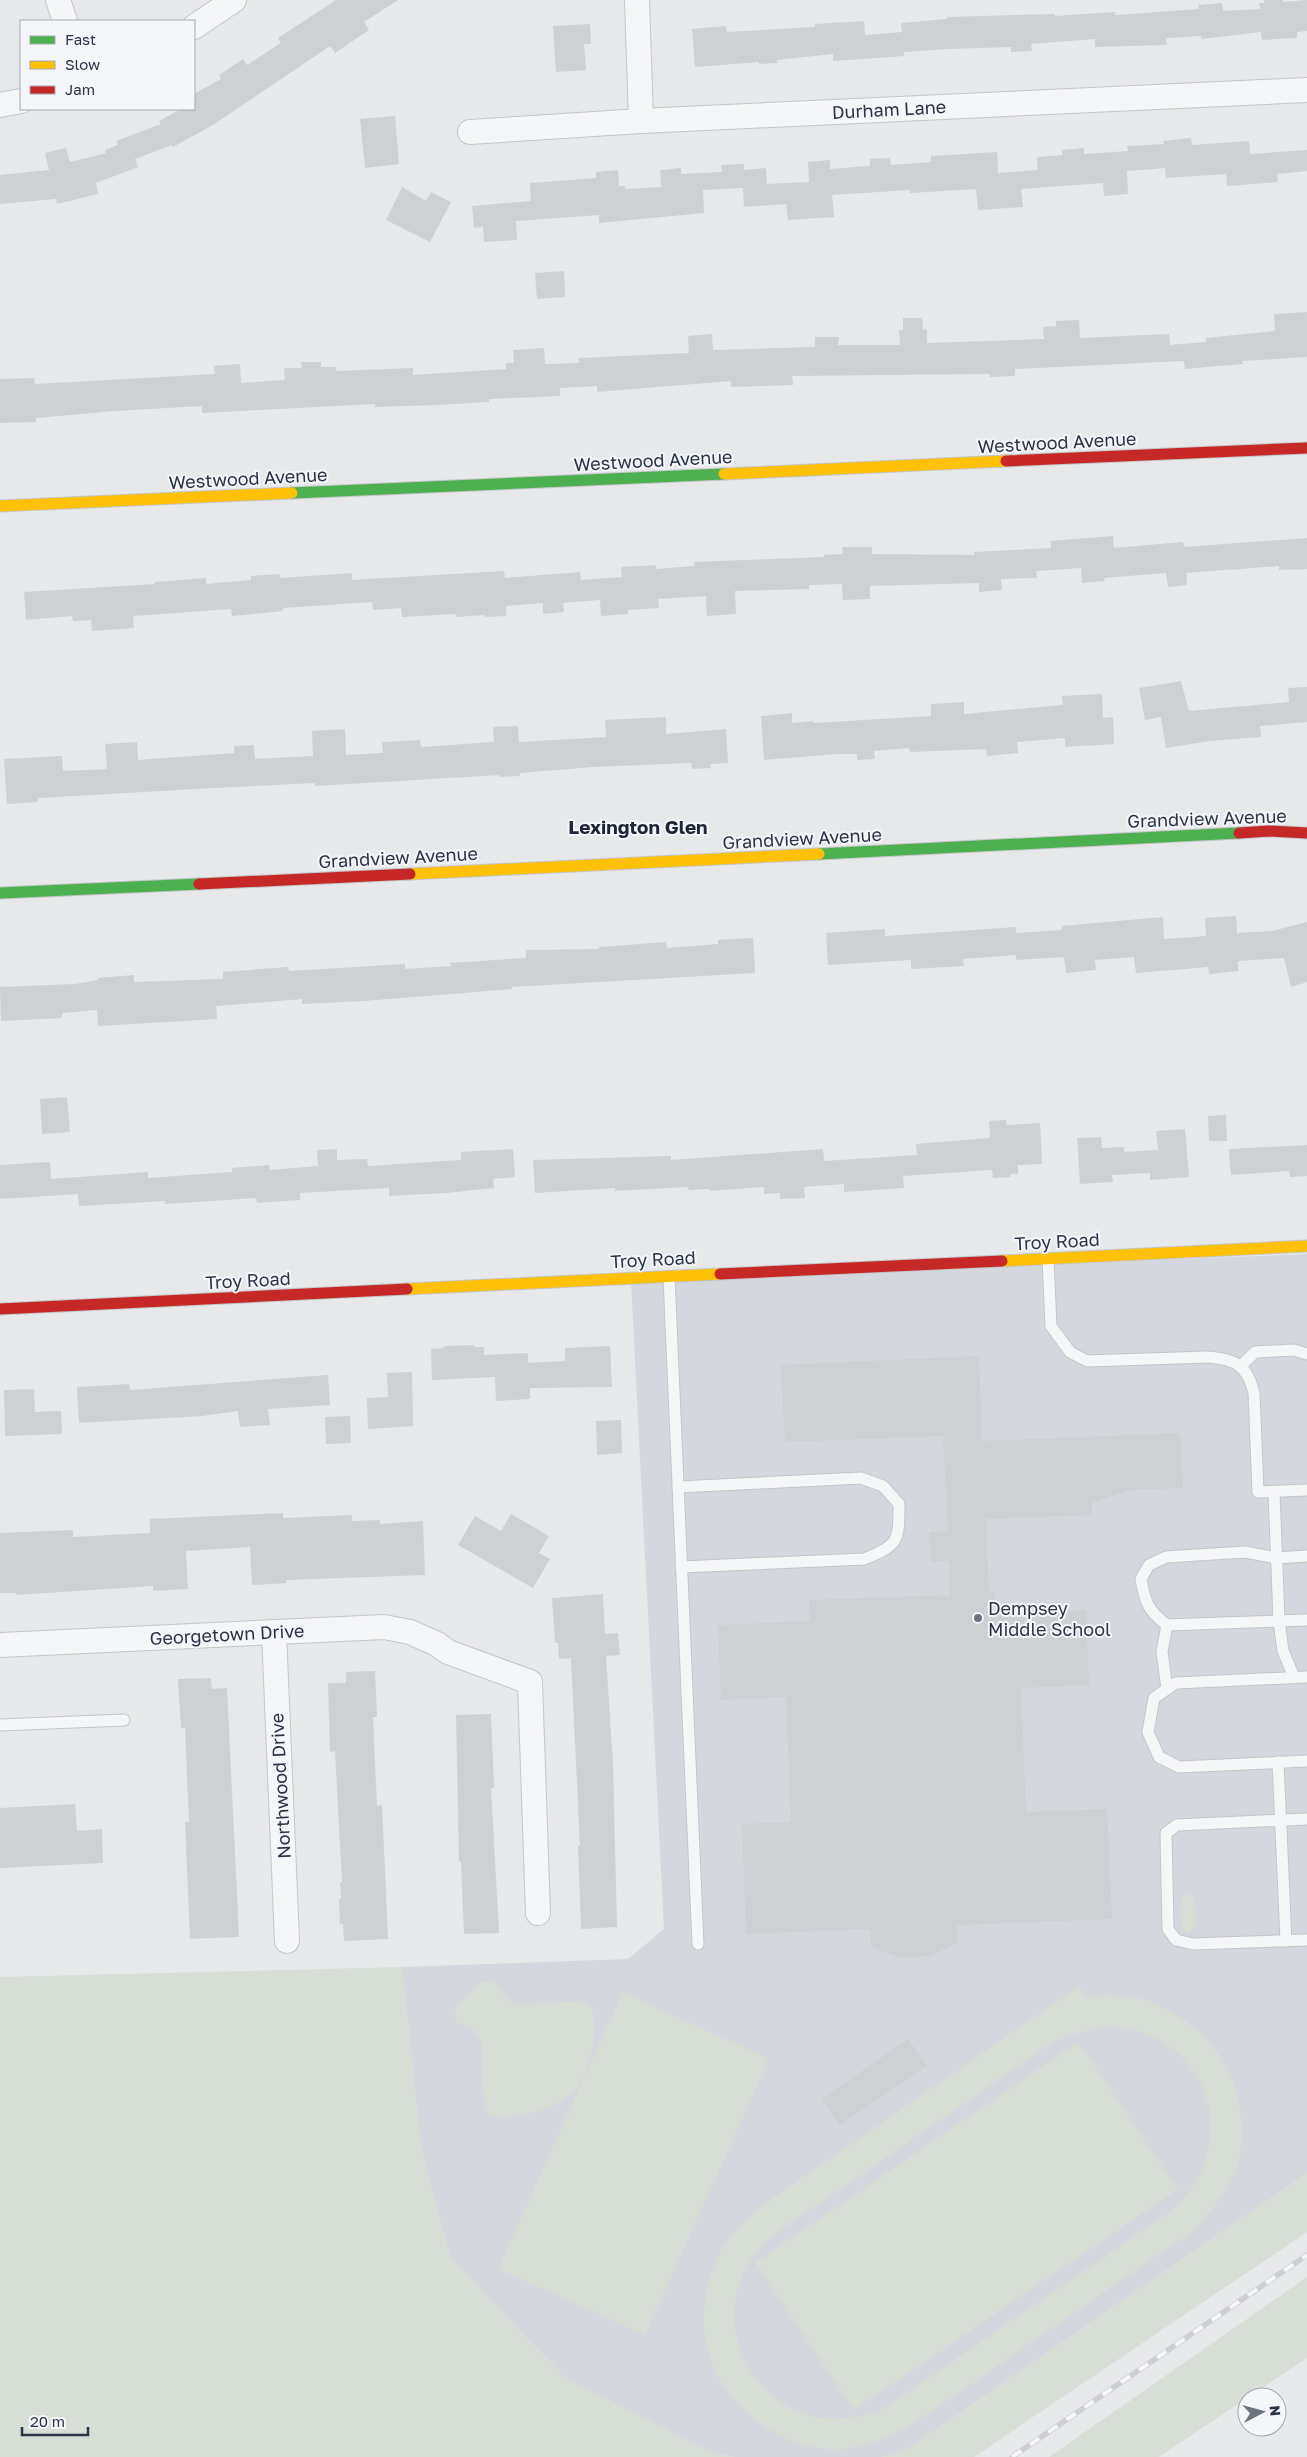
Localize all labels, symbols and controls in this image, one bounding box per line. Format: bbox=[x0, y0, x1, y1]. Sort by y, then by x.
legend bbox=[20, 20, 195, 110]
text: Fast bbox=[65, 30, 96, 48]
text: Slow bbox=[65, 55, 100, 73]
text: Jam bbox=[65, 80, 95, 98]
street label: Durham Lane bbox=[831, 95, 947, 123]
street label: Westwood Avenue bbox=[977, 427, 1137, 457]
street label: Westwood Avenue bbox=[573, 445, 733, 475]
street label: Westwood Avenue bbox=[168, 463, 328, 493]
street label: Grandview Avenue bbox=[1127, 804, 1287, 832]
district label: Lexington Glen bbox=[568, 815, 708, 838]
street label: Grandview Avenue bbox=[722, 823, 882, 853]
street label: Grandview Avenue bbox=[318, 842, 478, 872]
street label: Troy Road bbox=[1014, 1228, 1100, 1254]
street label: Troy Road bbox=[610, 1246, 696, 1272]
street label: Troy Road bbox=[205, 1267, 291, 1293]
place label: Dempsey Middle School bbox=[988, 1597, 1111, 1640]
marker: Dempsey Middle School bbox=[972, 1612, 984, 1624]
street label: Georgetown Drive bbox=[149, 1619, 305, 1649]
street label: Northwood Drive bbox=[265, 1712, 295, 1860]
north arrow bbox=[1237, 2387, 1287, 2437]
scale bar bbox=[22, 2404, 89, 2436]
text: N bbox=[1266, 2404, 1284, 2417]
text: 20 m bbox=[30, 2412, 65, 2430]

